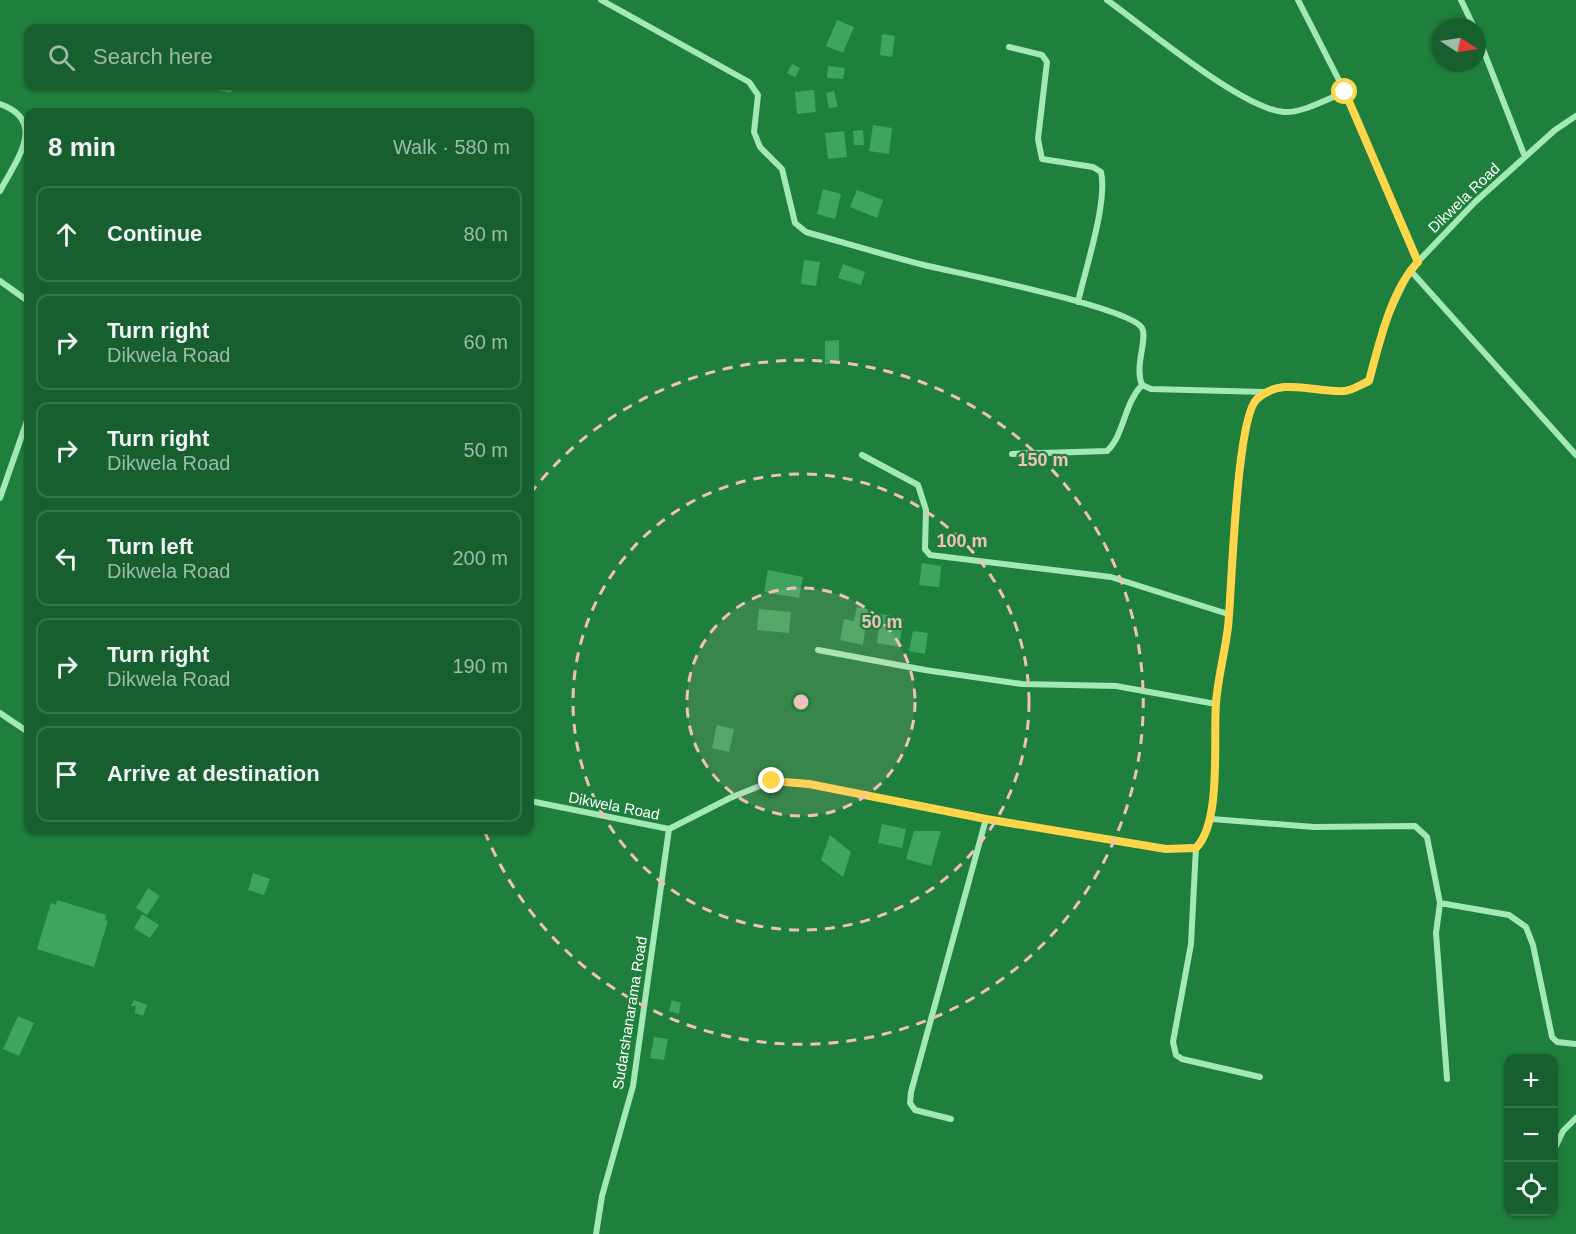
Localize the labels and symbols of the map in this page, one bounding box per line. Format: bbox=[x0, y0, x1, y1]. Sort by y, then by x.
north arrow bbox=[1432, 18, 1486, 72]
route start bbox=[1331, 78, 1357, 104]
street label: Dikwela Road bbox=[1424, 159, 1503, 236]
text: 150 m bbox=[1017, 450, 1069, 470]
text: 100 m bbox=[936, 531, 988, 551]
text: 50 m bbox=[861, 612, 903, 632]
centre of rings bbox=[791, 692, 811, 712]
route end bbox=[758, 767, 784, 793]
street label: Dikwela Road bbox=[567, 788, 661, 823]
street label: Sudarshanarama Road bbox=[609, 935, 650, 1091]

